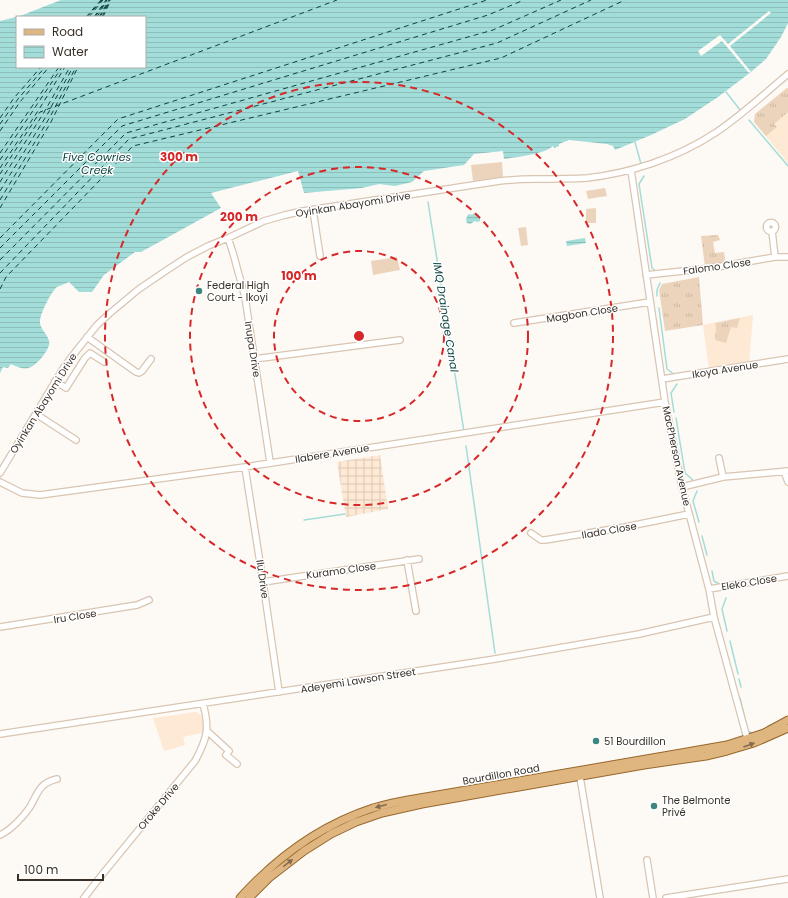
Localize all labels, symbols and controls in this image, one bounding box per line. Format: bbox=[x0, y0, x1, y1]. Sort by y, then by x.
legend bbox=[16, 16, 146, 68]
text: Road bbox=[52, 23, 83, 40]
text: Water bbox=[52, 43, 89, 60]
text: 300 m bbox=[160, 148, 198, 165]
water label: Five Cowries Creek bbox=[63, 149, 131, 178]
street label: Oyinkan Abayomi Drive bbox=[295, 188, 412, 221]
text: 200 m bbox=[220, 208, 258, 225]
street label: Falomo Close bbox=[682, 254, 752, 279]
water label: IMQ Drainage Canal bbox=[429, 261, 463, 373]
text: 100 m bbox=[281, 267, 317, 284]
place label: Federal High Court - Ikoyi bbox=[207, 278, 269, 305]
marker: Federal High Court - Ikoyi bbox=[194, 286, 204, 296]
street label: Magbon Close bbox=[545, 300, 619, 327]
street label: Inupa Drive bbox=[241, 320, 264, 378]
centre of rings bbox=[352, 329, 366, 343]
street label: Oyinkan Abayomi Drive bbox=[6, 350, 81, 456]
street label: Ikoya Avenue bbox=[691, 357, 759, 382]
street label: MacPherson Avenue bbox=[659, 405, 694, 507]
street label: Ilabere Avenue bbox=[294, 440, 370, 467]
street label: Ilado Close bbox=[580, 518, 638, 543]
street label: Kuramo Close bbox=[305, 558, 377, 583]
street label: Ilu Drive bbox=[252, 559, 273, 599]
street label: Eleko Close bbox=[720, 571, 778, 594]
street label: Iru Close bbox=[53, 606, 98, 627]
street label: Adeyemi Lawson Street bbox=[300, 664, 417, 697]
place label: 51 Bourdillon bbox=[604, 734, 666, 749]
marker: 51 Bourdillon bbox=[591, 736, 601, 746]
one-way arrow bbox=[743, 742, 755, 748]
street label: Bourdillon Road bbox=[461, 760, 541, 789]
street label: Oroke Drive bbox=[134, 780, 182, 833]
place label: The Belmonte Privé bbox=[662, 793, 730, 820]
marker: The Belmonte Privé bbox=[649, 801, 659, 811]
one-way arrow bbox=[375, 803, 387, 809]
scale bar bbox=[18, 856, 103, 882]
one-way arrow bbox=[283, 858, 294, 867]
text: 100 m bbox=[24, 861, 58, 878]

